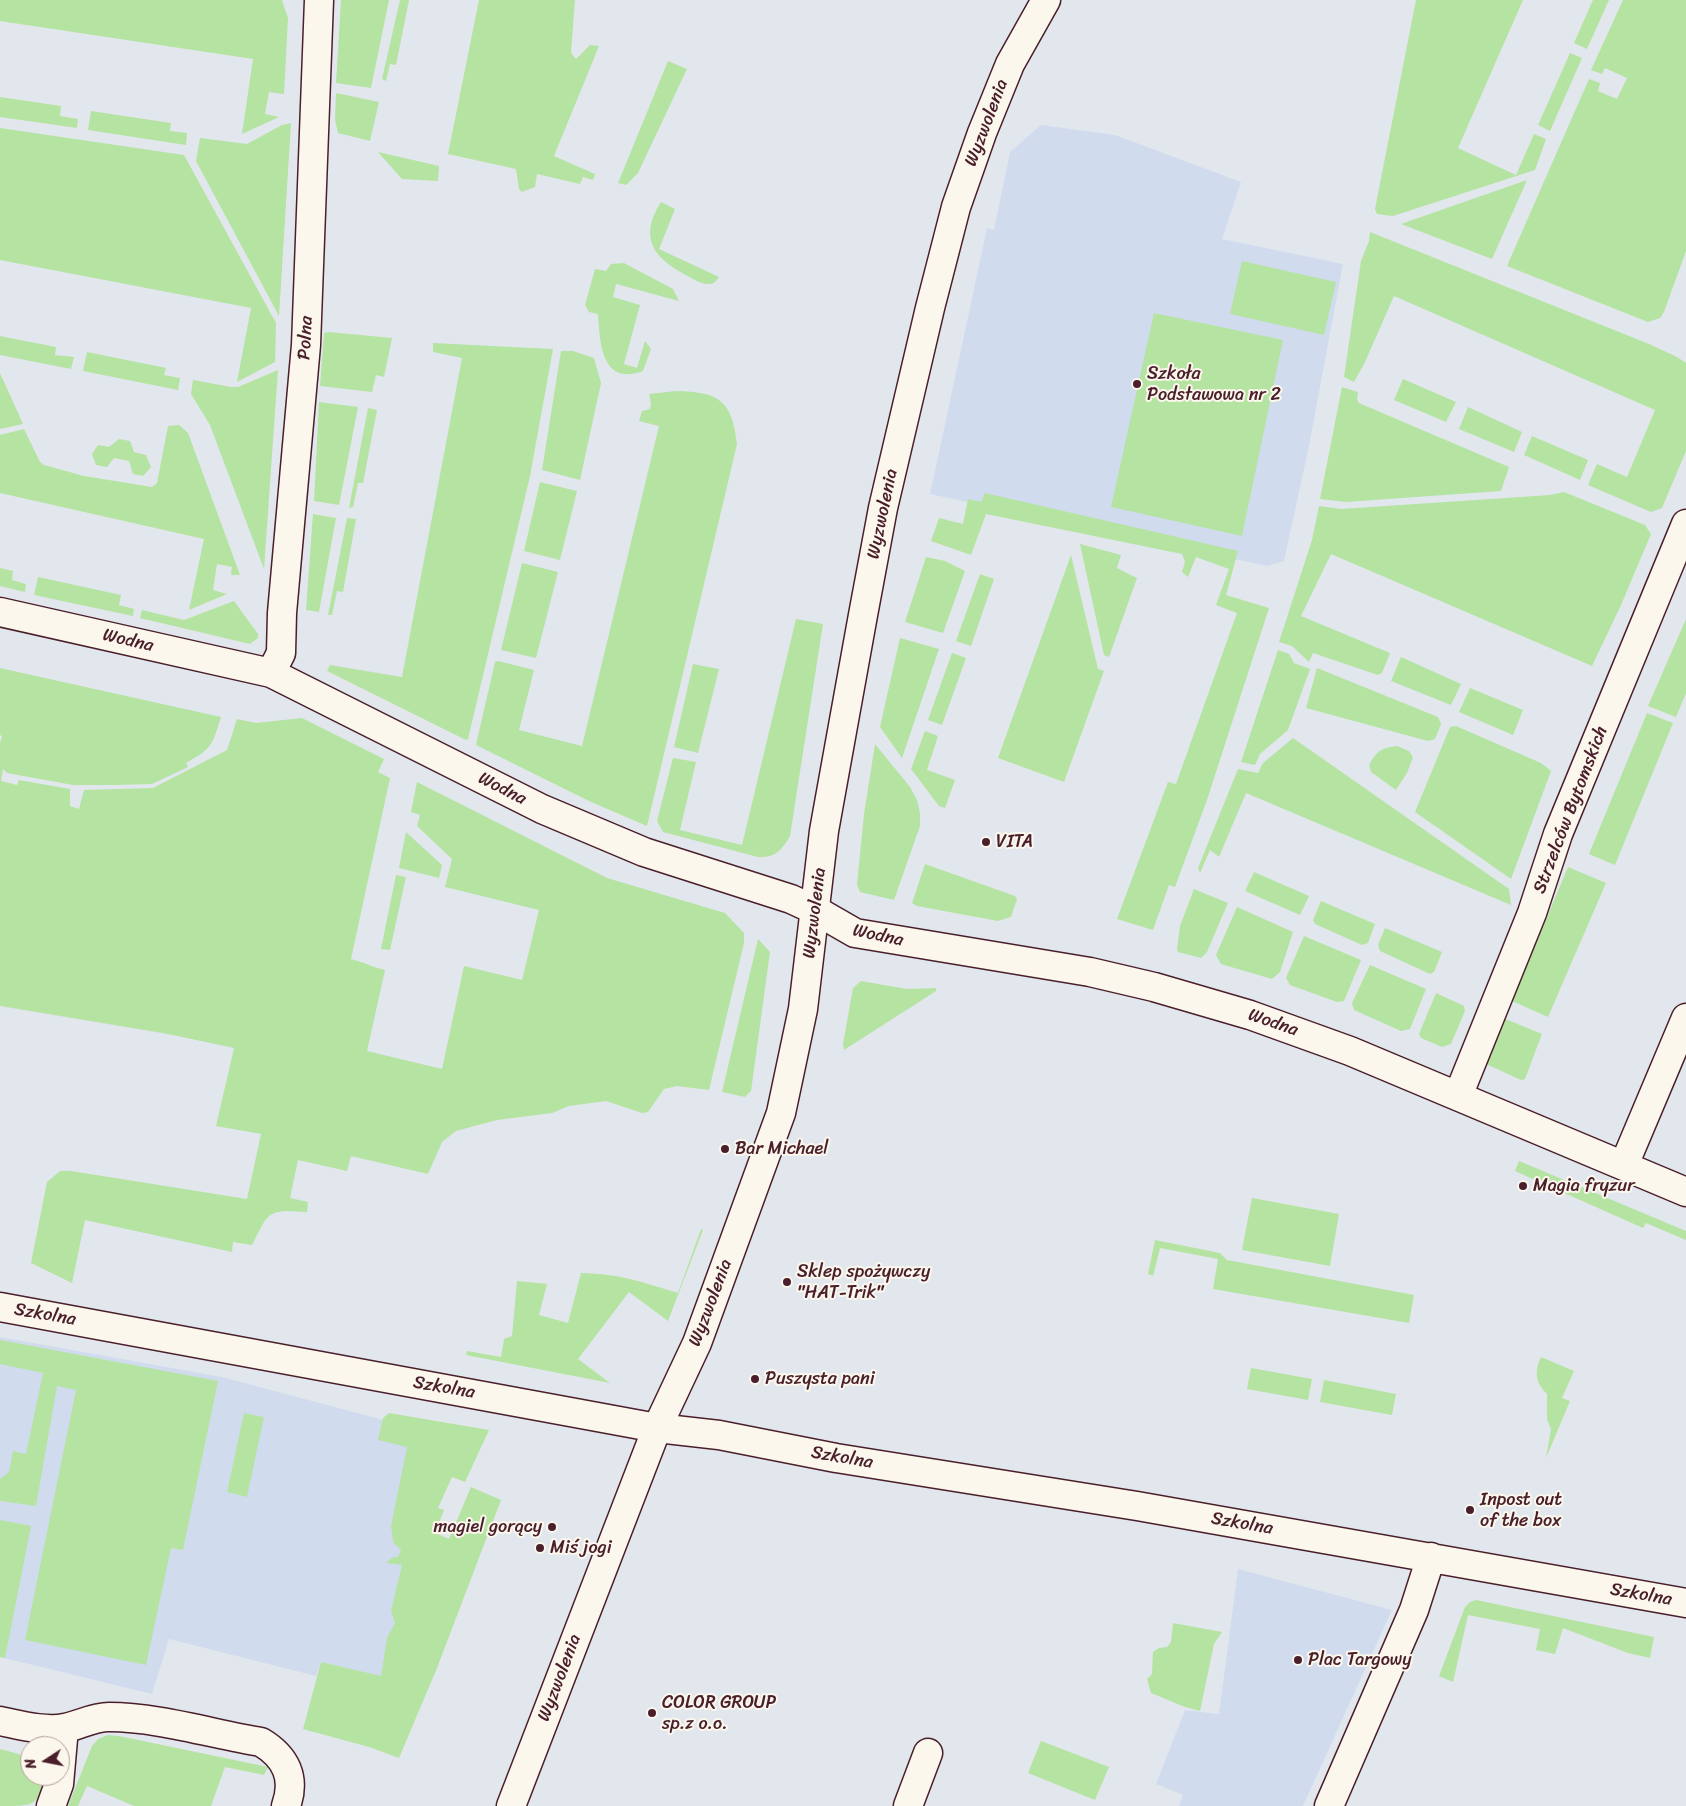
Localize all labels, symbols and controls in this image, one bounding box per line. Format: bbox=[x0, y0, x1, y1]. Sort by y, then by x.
street label: Wyzwolenia bbox=[961, 76, 1013, 170]
street label: Polna bbox=[294, 315, 318, 361]
place label: Szkoła Podstawowa nr 2 bbox=[1147, 363, 1281, 406]
marker: Szkoła Podstawowa nr 2 bbox=[1131, 378, 1143, 390]
street label: Wyzwolenia bbox=[863, 467, 903, 561]
street label: Wodna bbox=[101, 625, 155, 657]
street label: Strzelców Bytomskich bbox=[1529, 723, 1613, 897]
street label: Wodna bbox=[474, 768, 530, 810]
place label: VITA bbox=[996, 831, 1033, 853]
marker: VITA bbox=[980, 836, 992, 848]
street label: Wyzwolenia bbox=[799, 866, 831, 960]
street label: Wodna bbox=[851, 920, 905, 952]
street label: Wodna bbox=[1245, 1004, 1301, 1042]
place label: Bar Michael bbox=[735, 1138, 828, 1160]
marker: Bar Michael bbox=[719, 1143, 731, 1155]
place label: Magia fryzur bbox=[1533, 1175, 1635, 1197]
marker: Magia fryzur bbox=[1517, 1180, 1529, 1192]
street label: Wyzwolenia bbox=[685, 1256, 737, 1350]
place label: Sklep spożywczy "HAT-Trik" bbox=[797, 1261, 930, 1304]
marker: Sklep spożywczy "HAT-Trik" bbox=[781, 1276, 793, 1288]
street label: Szkolna bbox=[12, 1299, 78, 1331]
place label: Puszysta pani bbox=[765, 1368, 875, 1390]
street label: Szkolna bbox=[411, 1372, 477, 1404]
marker: Puszysta pani bbox=[749, 1373, 761, 1385]
street label: Szkolna bbox=[809, 1442, 875, 1474]
place label: Inpost out of the box bbox=[1480, 1489, 1562, 1532]
marker: Inpost out of the box bbox=[1464, 1504, 1476, 1516]
street label: Szkolna bbox=[1209, 1508, 1275, 1540]
place label: magiel gorący bbox=[434, 1516, 542, 1538]
marker: magiel gorący bbox=[546, 1521, 558, 1533]
place label: Miś jogi bbox=[550, 1537, 612, 1559]
marker: Miś jogi bbox=[534, 1542, 546, 1554]
street label: Szkolna bbox=[1608, 1579, 1674, 1611]
street label: Wyzwolenia bbox=[534, 1631, 586, 1725]
place label: Plac Targowy bbox=[1308, 1649, 1412, 1671]
marker: Plac Targowy bbox=[1292, 1654, 1304, 1666]
place label: COLOR GROUP sp.z o.o. bbox=[662, 1692, 776, 1735]
marker: COLOR GROUP sp.z o.o. bbox=[646, 1707, 658, 1719]
north arrow bbox=[20, 1736, 70, 1786]
text: N bbox=[18, 1757, 44, 1771]

